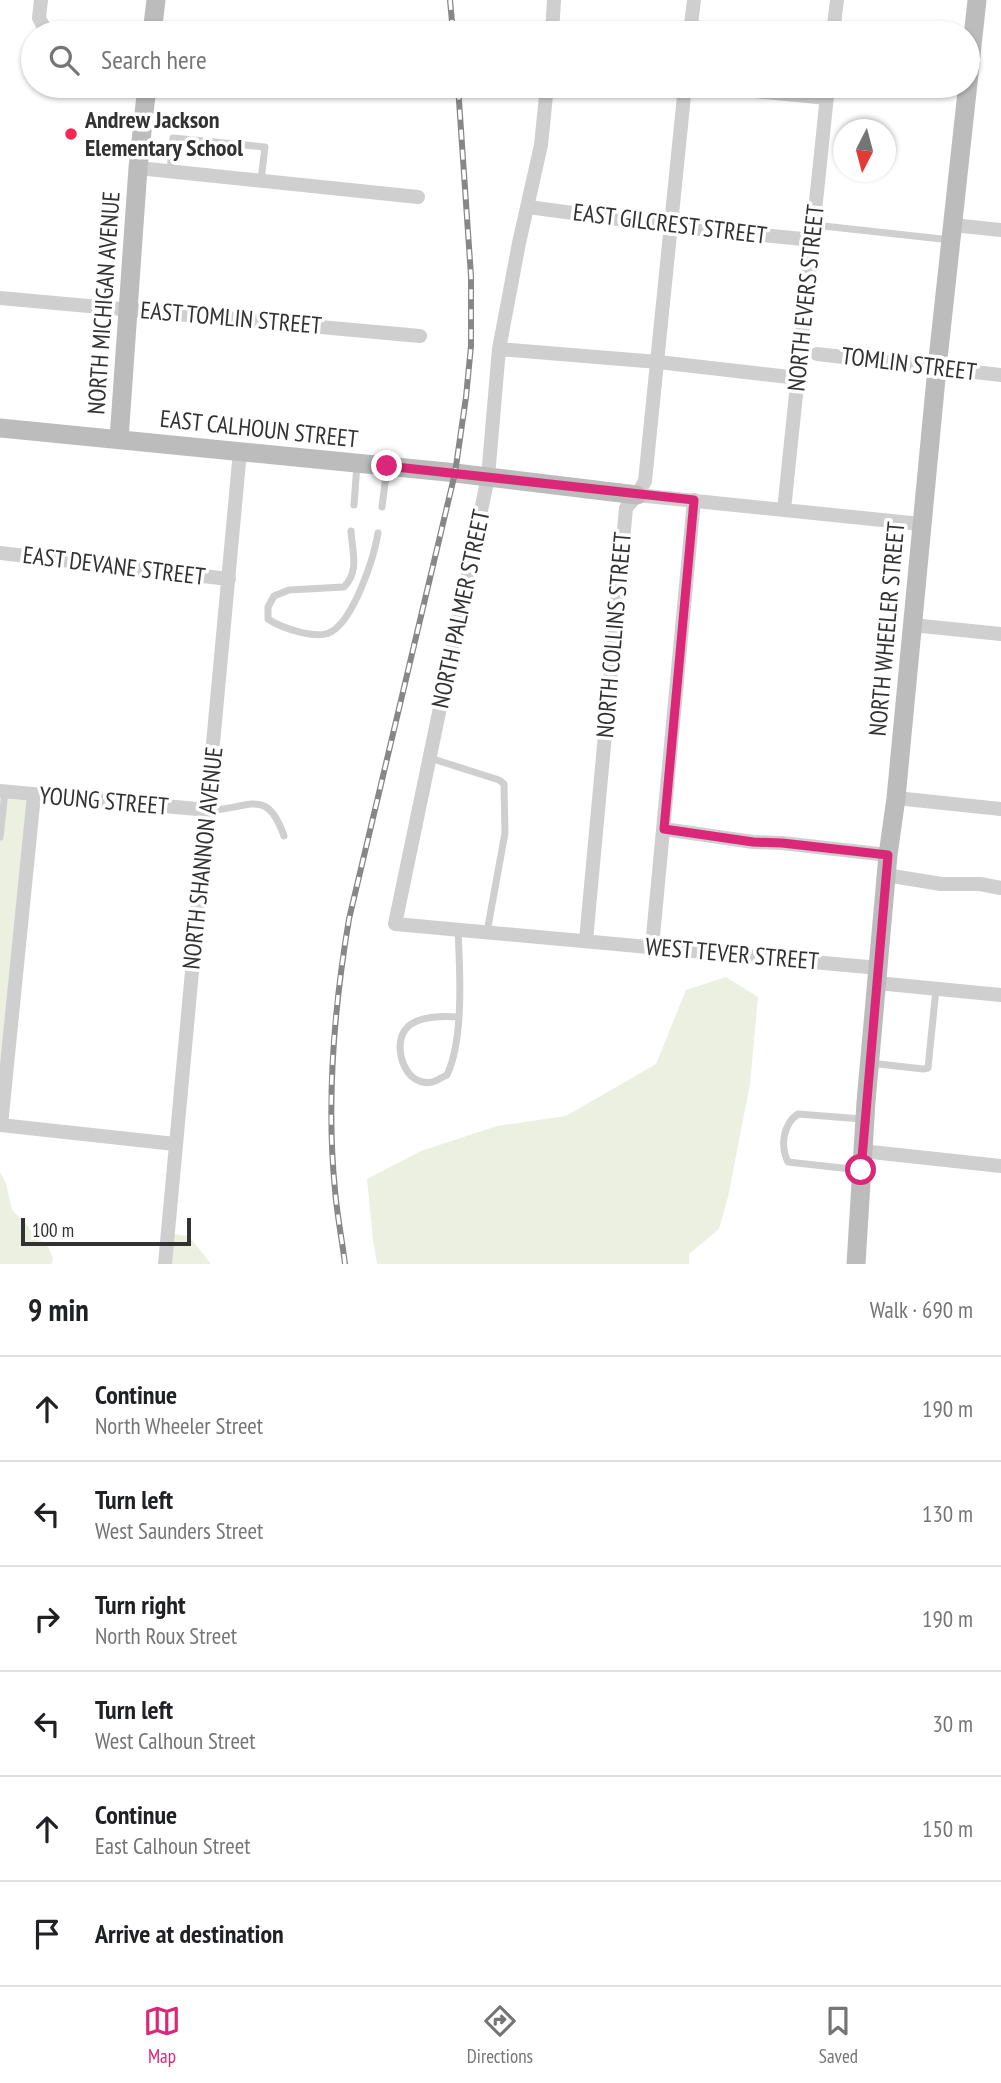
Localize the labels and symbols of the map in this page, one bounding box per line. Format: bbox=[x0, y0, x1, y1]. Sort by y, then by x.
place label: Andrew Jackson Elementary School bbox=[84, 104, 243, 163]
north arrow bbox=[833, 119, 896, 182]
marker: Andrew Jackson Elementary School bbox=[63, 126, 79, 142]
street label: NORTH MICHIGAN AVENUE bbox=[80, 190, 127, 416]
street label: EAST GILCREST STREET bbox=[571, 196, 769, 251]
street label: NORTH EVERS STREET bbox=[780, 203, 831, 393]
street label: EAST TOMLIN STREET bbox=[139, 294, 323, 341]
street label: TOMLIN STREET bbox=[840, 340, 979, 387]
street label: EAST CALHOUN STREET bbox=[158, 403, 360, 454]
route end bbox=[371, 450, 402, 481]
street label: NORTH PALMER STREET bbox=[424, 507, 497, 711]
street label: NORTH WHEELER STREET bbox=[862, 520, 911, 737]
street label: NORTH COLLINS STREET bbox=[589, 531, 638, 739]
street label: EAST DEVANE STREET bbox=[21, 539, 207, 592]
street label: NORTH SHANNON AVENUE bbox=[175, 745, 230, 971]
street label: YOUNG STREET bbox=[38, 779, 170, 822]
street label: WEST TEVER STREET bbox=[644, 930, 820, 977]
route start bbox=[845, 1154, 876, 1185]
scale bar bbox=[21, 1215, 191, 1247]

